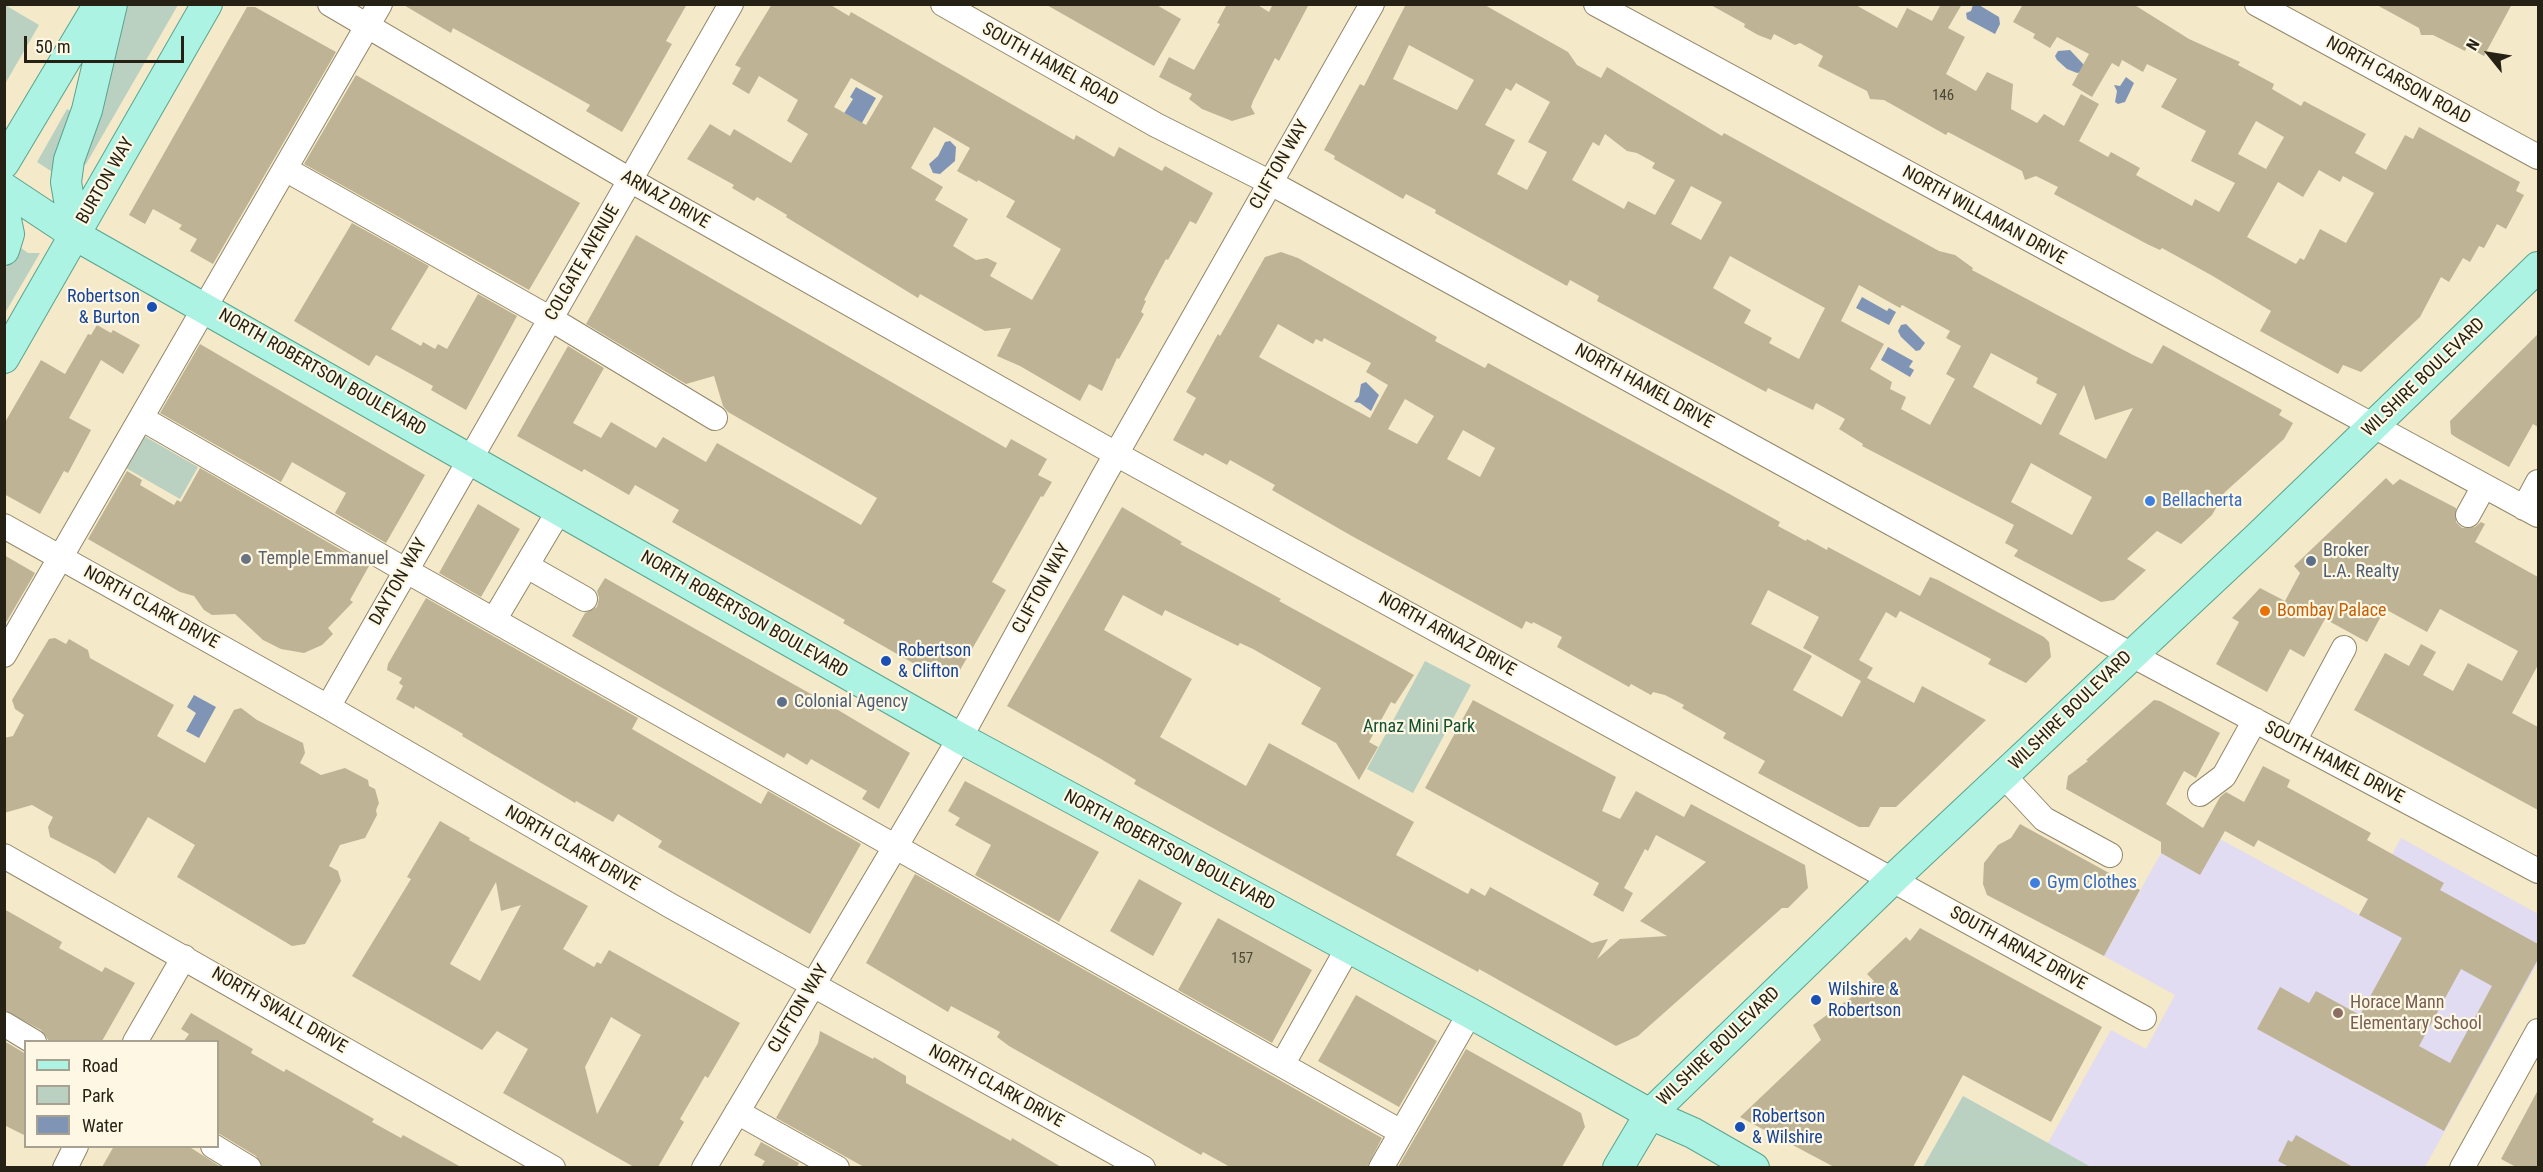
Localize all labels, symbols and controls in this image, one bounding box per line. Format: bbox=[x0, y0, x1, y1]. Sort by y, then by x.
street label: SOUTH HAMEL ROAD bbox=[978, 19, 1122, 111]
scale bar bbox=[27, 24, 188, 62]
north arrow bbox=[2459, 24, 2519, 84]
street label: NORTH CARSON ROAD bbox=[2322, 32, 2474, 130]
text: 50 m bbox=[35, 36, 70, 57]
house number: 146 bbox=[1932, 87, 1954, 105]
street label: CLIFTON WAY bbox=[1246, 116, 1314, 214]
street label: BURTON WAY bbox=[73, 134, 139, 228]
street label: NORTH WILLAMAN DRIVE bbox=[1898, 162, 2070, 270]
street label: ARNAZ DRIVE bbox=[617, 166, 713, 234]
street label: COLGATE AVENUE bbox=[541, 201, 625, 325]
place label: Robertson & Burton bbox=[67, 286, 140, 328]
marker: Robertson & Burton bbox=[145, 300, 159, 314]
street label: NORTH ROBERTSON BOULEVARD bbox=[214, 305, 430, 441]
street label: WILSHIRE BOULEVARD bbox=[2358, 314, 2490, 442]
street label: NORTH HAMEL DRIVE bbox=[1571, 340, 1717, 434]
place label: Bellacherta bbox=[2162, 490, 2242, 512]
marker: Bellacherta bbox=[2143, 494, 2157, 508]
street label: DAYTON WAY bbox=[365, 535, 433, 629]
street label: CLIFTON WAY bbox=[1008, 540, 1076, 638]
place label: Broker L.A. Realty bbox=[2323, 540, 2399, 582]
street label: NORTH ROBERTSON BOULEVARD bbox=[636, 547, 852, 683]
place label: Temple Emmanuel bbox=[258, 548, 389, 570]
marker: Temple Emmanuel bbox=[239, 552, 253, 566]
marker: Broker L.A. Realty bbox=[2304, 554, 2318, 568]
street label: NORTH CLARK DRIVE bbox=[79, 562, 223, 654]
street label: NORTH ARNAZ DRIVE bbox=[1374, 588, 1520, 682]
place label: Bombay Palace bbox=[2277, 600, 2386, 622]
marker: Bombay Palace bbox=[2258, 604, 2272, 618]
place label: Robertson & Clifton bbox=[898, 640, 971, 682]
street label: WILSHIRE BOULEVARD bbox=[2005, 647, 2137, 775]
marker: Robertson & Clifton bbox=[879, 654, 893, 668]
place label: Colonial Agency bbox=[794, 691, 908, 713]
marker: Colonial Agency bbox=[775, 695, 789, 709]
park label: Arnaz Mini Park bbox=[1363, 716, 1475, 738]
street label: SOUTH HAMEL DRIVE bbox=[2260, 717, 2408, 809]
street label: NORTH ROBERTSON BOULEVARD bbox=[1060, 786, 1278, 916]
street label: NORTH CLARK DRIVE bbox=[501, 802, 643, 896]
place label: Gym Clothes bbox=[2047, 872, 2137, 894]
marker: Gym Clothes bbox=[2028, 876, 2042, 890]
street label: SOUTH ARNAZ DRIVE bbox=[1946, 902, 2090, 996]
house number: 157 bbox=[1231, 950, 1253, 968]
street label: CLIFTON WAY bbox=[764, 961, 834, 1057]
street label: NORTH SWALL DRIVE bbox=[207, 963, 351, 1059]
place label: Wilshire & Robertson bbox=[1828, 979, 1901, 1022]
street label: WILSHIRE BOULEVARD bbox=[1653, 983, 1785, 1111]
place label: Horace Mann Elementary School bbox=[2350, 992, 2482, 1034]
marker: Wilshire & Robertson bbox=[1809, 993, 1823, 1007]
marker: Horace Mann Elementary School bbox=[2331, 1006, 2345, 1020]
legend bbox=[24, 1040, 219, 1148]
street label: NORTH CLARK DRIVE bbox=[924, 1041, 1068, 1133]
text: Road bbox=[82, 1055, 118, 1076]
text: Park bbox=[82, 1085, 114, 1106]
place label: Robertson & Wilshire bbox=[1752, 1106, 1825, 1148]
text: Water bbox=[82, 1115, 123, 1136]
marker: Robertson & Wilshire bbox=[1733, 1120, 1747, 1134]

